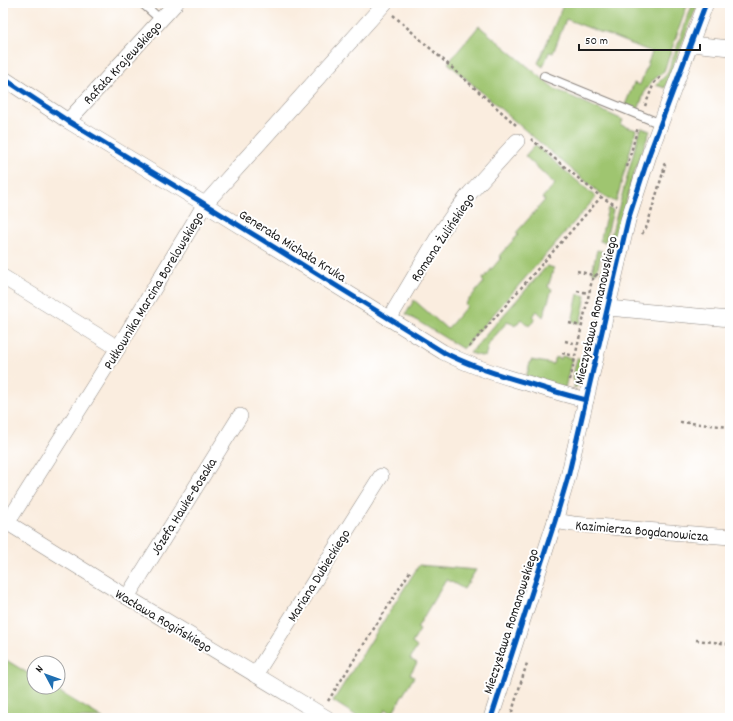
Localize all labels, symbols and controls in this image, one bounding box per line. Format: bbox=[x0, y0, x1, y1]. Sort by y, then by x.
street label: Rafała Krajewskiego bbox=[79, 17, 168, 110]
scale bar bbox=[579, 26, 700, 52]
text: 50 m bbox=[585, 33, 608, 50]
street label: Romana Żulińskiego bbox=[407, 190, 481, 286]
street label: Generała Michała Kruka bbox=[234, 205, 350, 288]
street label: Pułkownika Marcina Borelowskiego bbox=[99, 208, 210, 374]
street label: Mieczysława Romanowskiego bbox=[570, 234, 624, 387]
street label: Józefa Hauke-Bosaka bbox=[147, 454, 223, 560]
street label: Kazimierza Bogdanowicza bbox=[574, 516, 710, 548]
street label: Mariana Dubieckiego bbox=[283, 526, 356, 626]
street label: Mieczysława Romanowskiego bbox=[479, 546, 545, 697]
street label: Wacława Rogińskiego bbox=[111, 585, 215, 659]
north arrow bbox=[26, 655, 66, 695]
text: N bbox=[32, 662, 48, 677]

